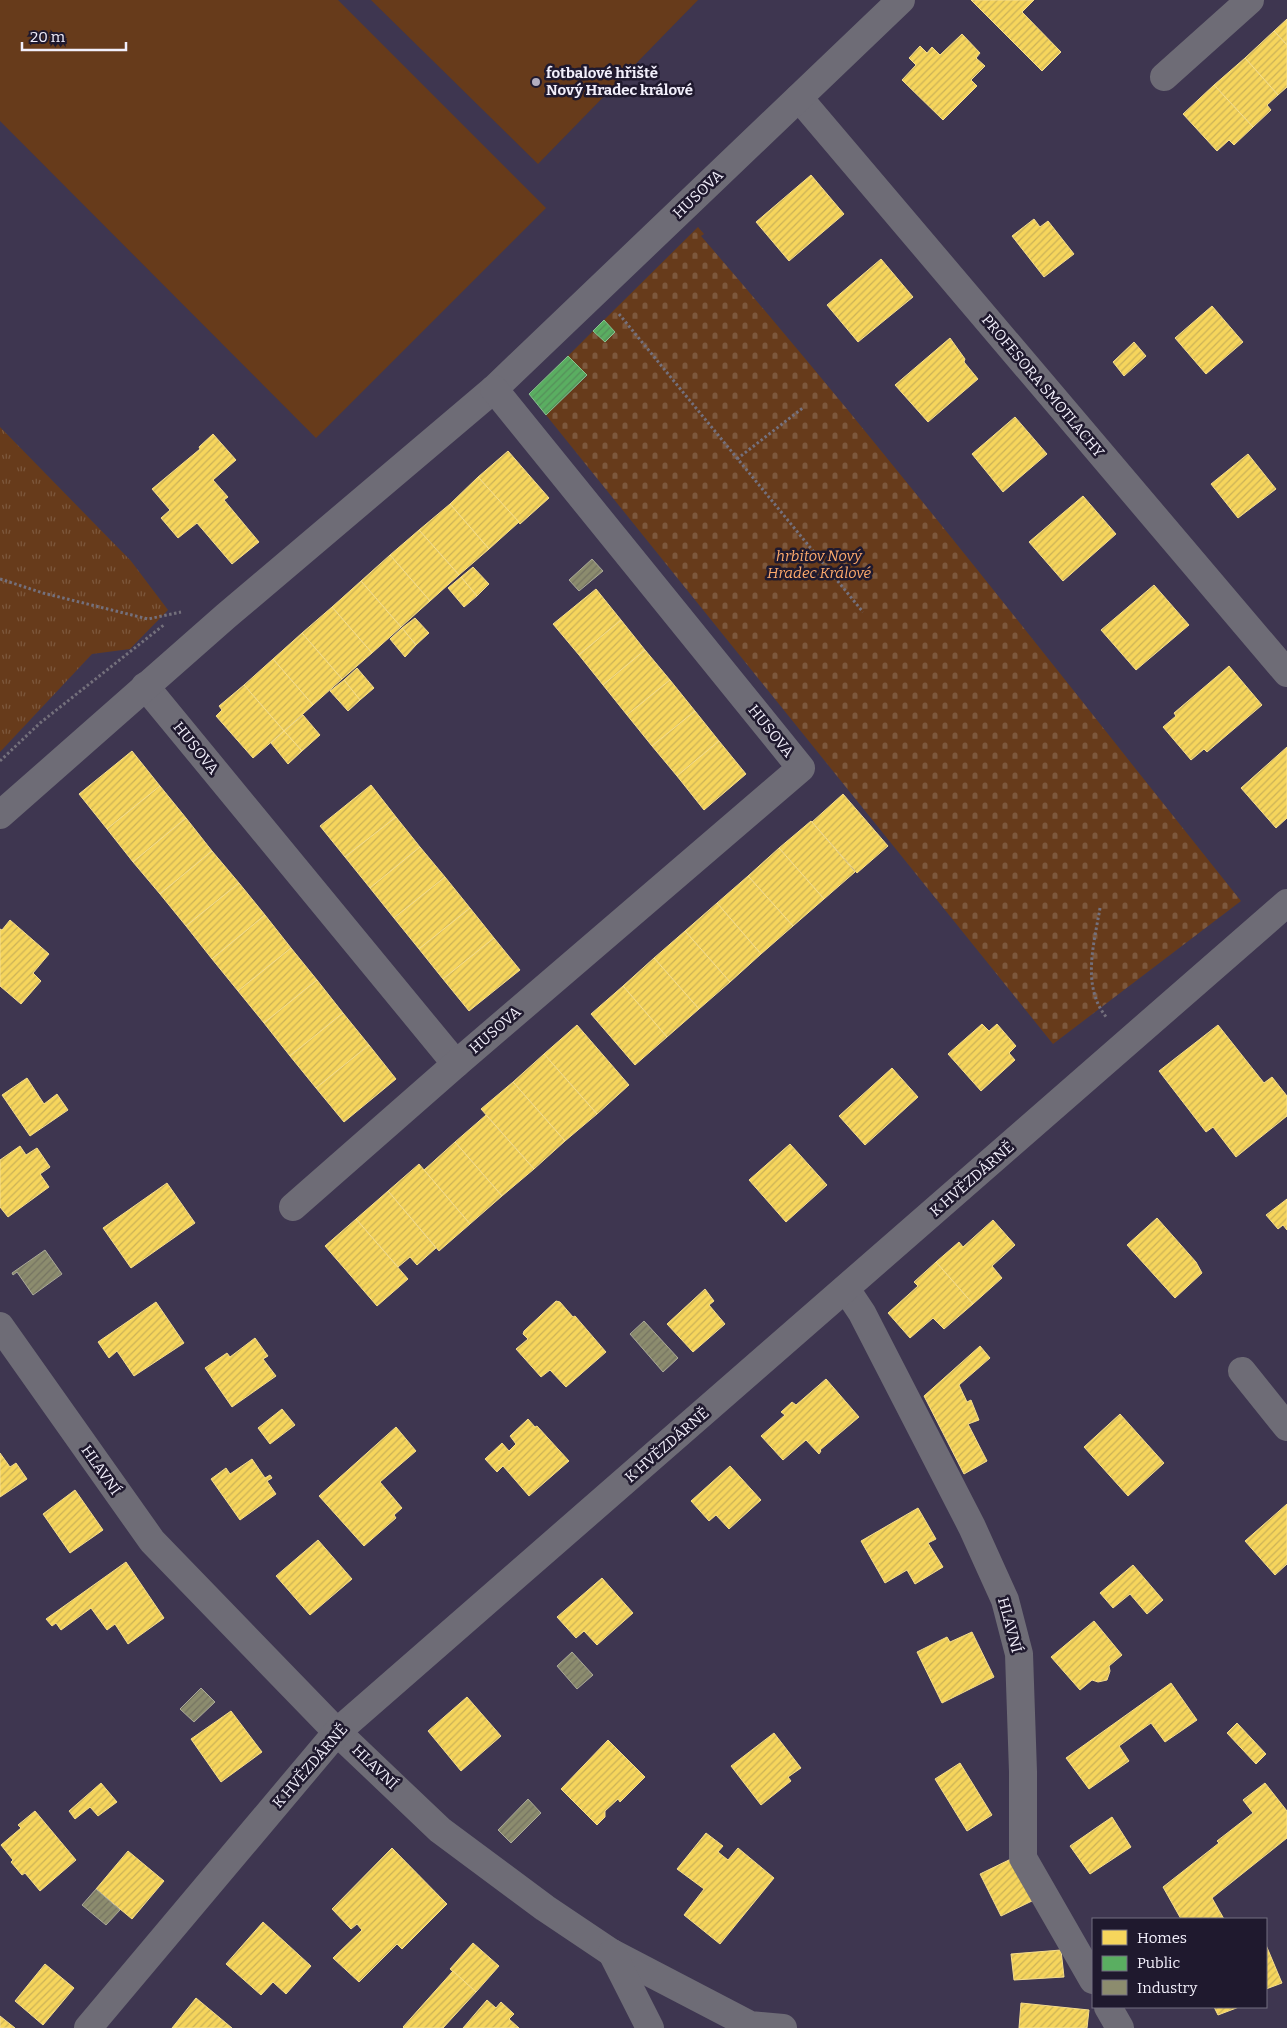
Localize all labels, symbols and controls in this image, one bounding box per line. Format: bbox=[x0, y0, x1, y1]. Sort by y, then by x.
scale bar bbox=[22, 20, 126, 52]
text: 20 m bbox=[30, 28, 66, 46]
place label: fotbalové hřiště Nový Hradec králové bbox=[546, 64, 693, 99]
marker: fotbalové hřiště Nový Hradec králové bbox=[530, 76, 542, 88]
street label: HUSOVA bbox=[669, 166, 727, 222]
street label: PROFESORA SMOTLACHY bbox=[978, 311, 1108, 461]
park label: hrbitov Nový Hradec Králové bbox=[767, 547, 872, 582]
street label: HUSOVA bbox=[744, 701, 798, 761]
street label: HUSOVA bbox=[169, 718, 223, 778]
street label: HUSOVA bbox=[466, 1003, 525, 1057]
street label: K HVĚZDÁRNĚ bbox=[926, 1138, 1018, 1220]
street label: K HVĚZDÁRNĚ bbox=[621, 1404, 713, 1486]
street label: HLAVNÍ bbox=[77, 1442, 125, 1498]
street label: HLAVNÍ bbox=[994, 1595, 1026, 1655]
street label: K HVĚZDÁRNĚ bbox=[269, 1720, 351, 1812]
street label: HLAVNÍ bbox=[348, 1741, 402, 1793]
legend bbox=[1092, 1918, 1267, 2008]
text: Homes bbox=[1137, 1929, 1187, 1947]
text: Public bbox=[1137, 1954, 1181, 1972]
text: Industry bbox=[1137, 1979, 1197, 1997]

